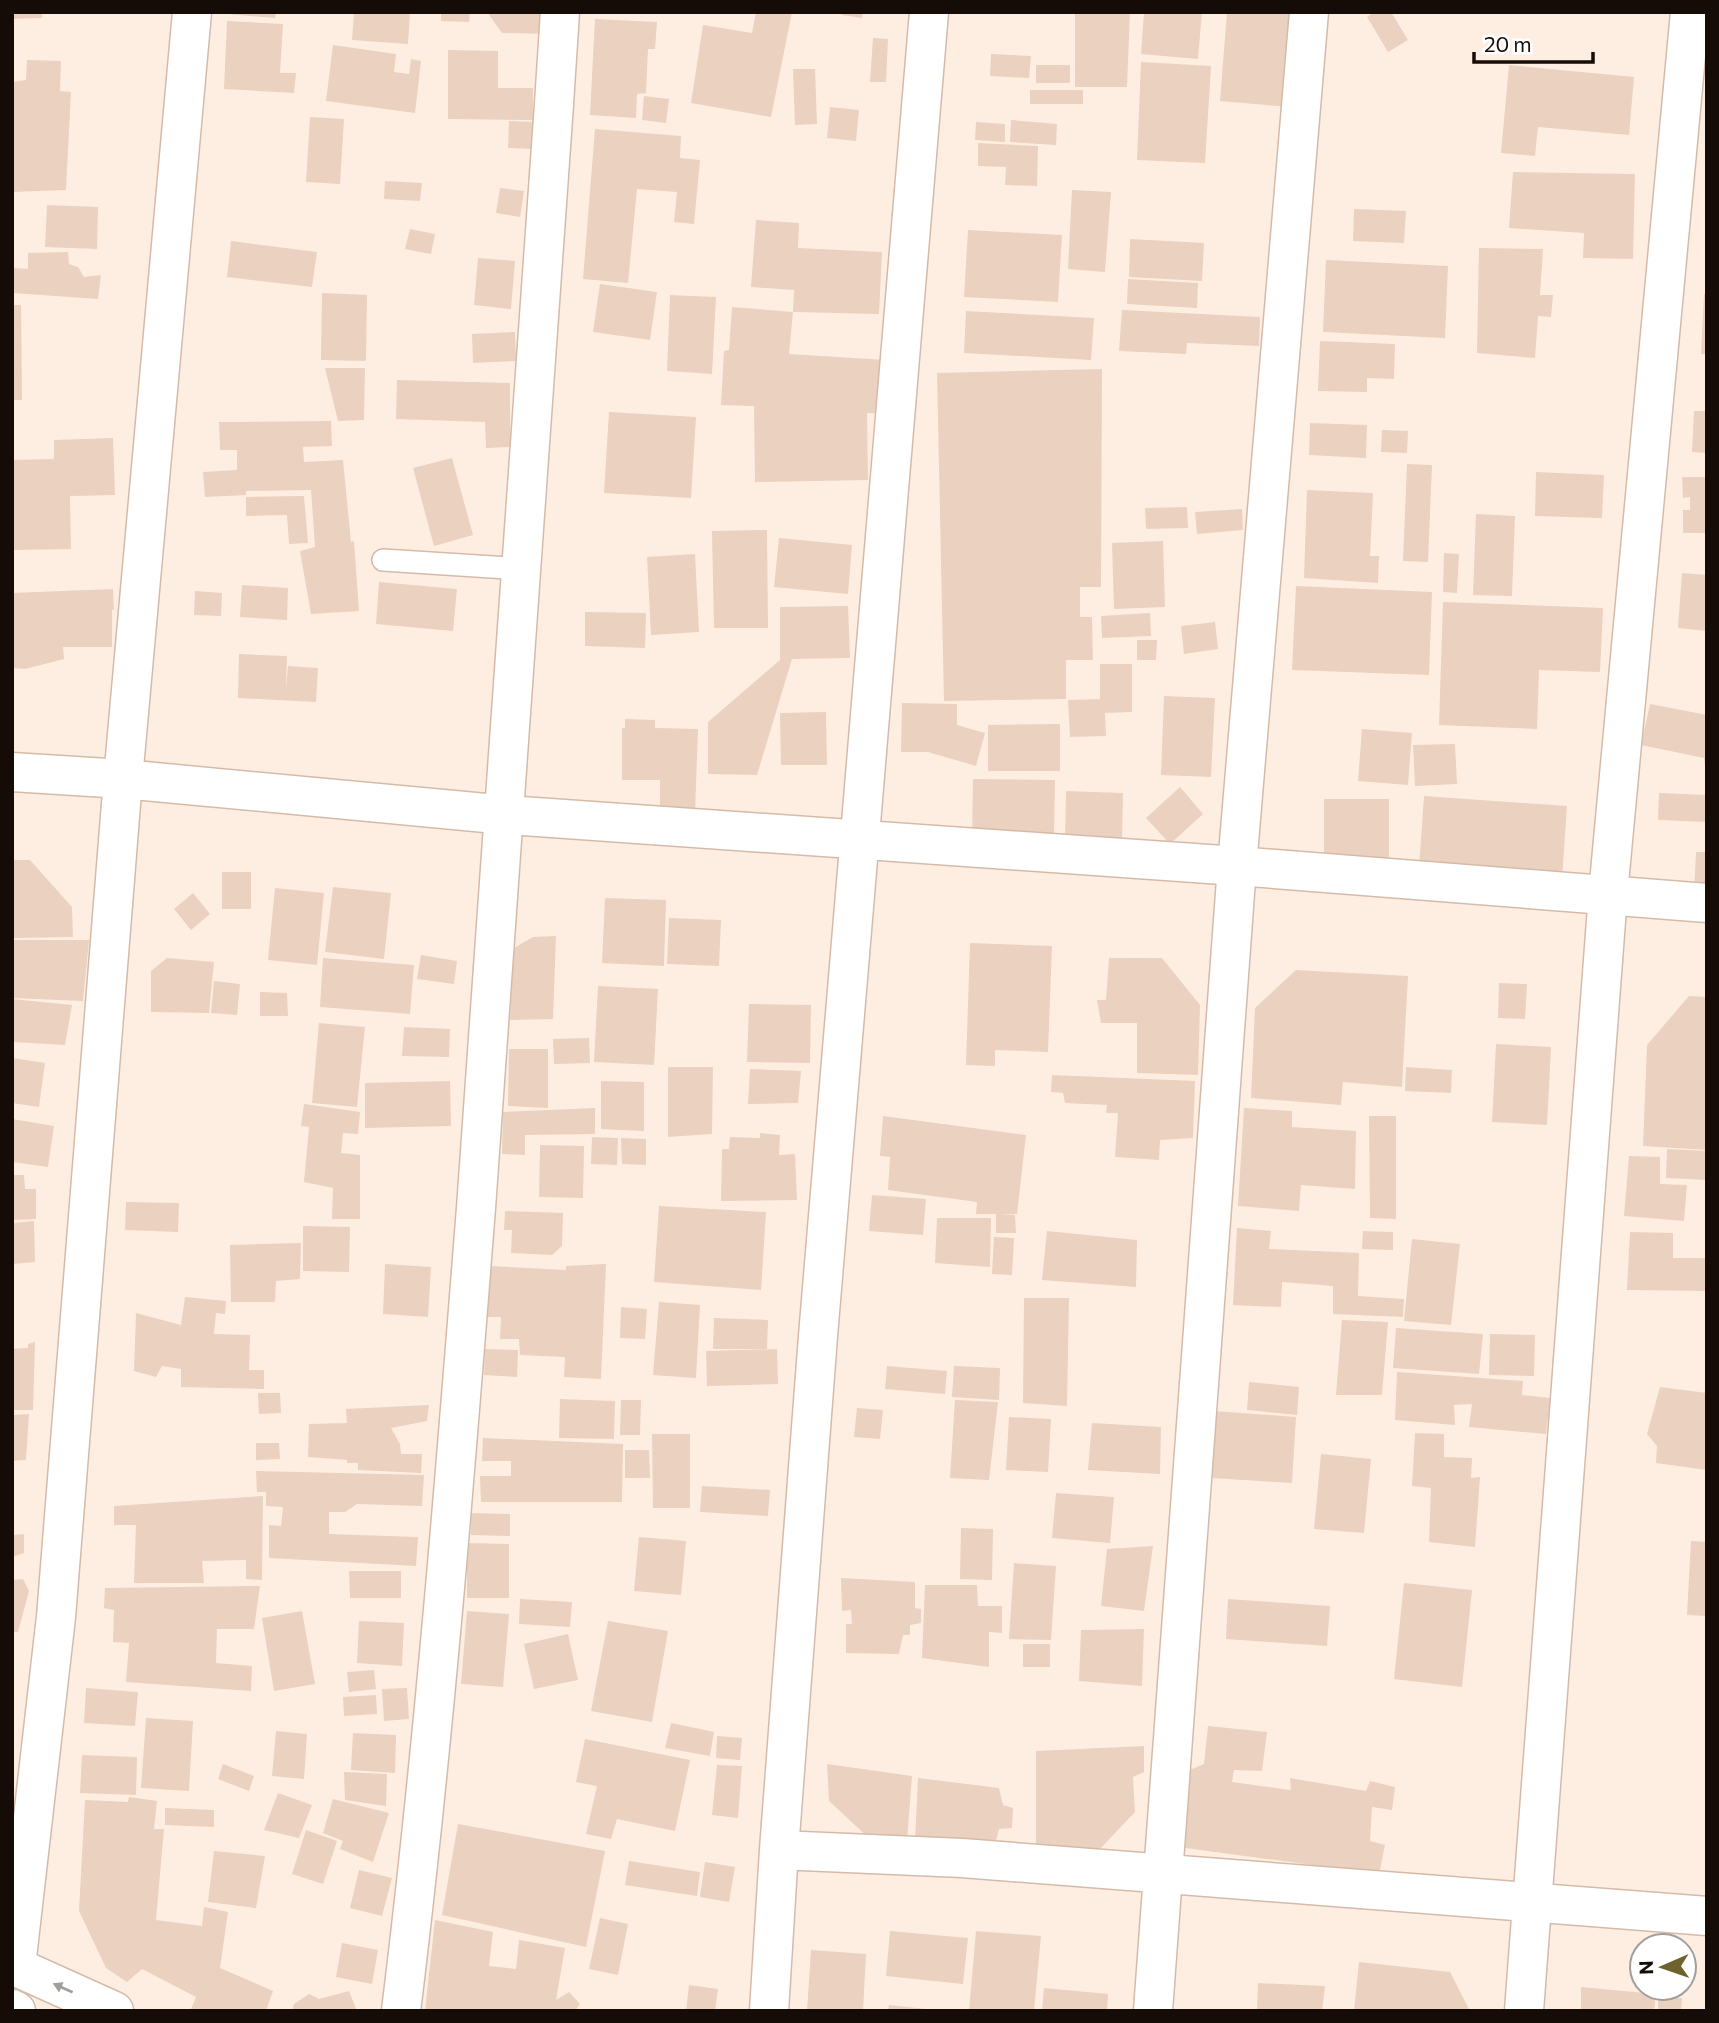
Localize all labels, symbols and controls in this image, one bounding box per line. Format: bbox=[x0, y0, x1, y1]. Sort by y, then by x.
scale bar bbox=[1474, 21, 1593, 65]
text: 20 m bbox=[1484, 31, 1532, 56]
north arrow bbox=[1628, 1932, 1698, 2002]
text: N bbox=[1634, 1960, 1657, 1975]
one-way arrow bbox=[53, 1982, 73, 1994]

